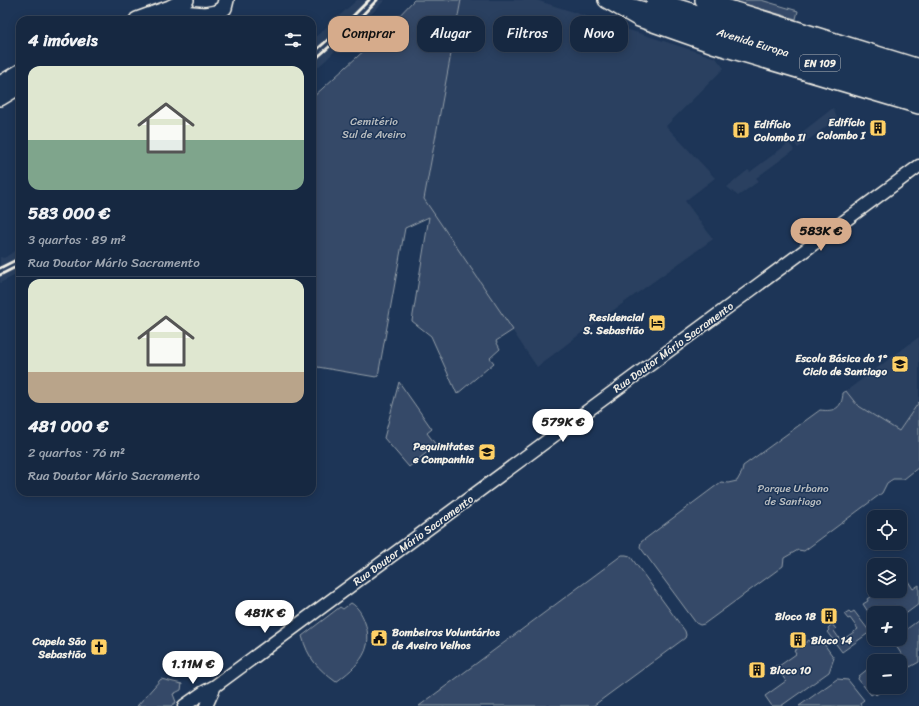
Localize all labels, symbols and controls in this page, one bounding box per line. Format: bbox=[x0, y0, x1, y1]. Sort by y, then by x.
chip: Comprar bbox=[328, 16, 409, 52]
chip: Alugar bbox=[417, 16, 485, 52]
chip: Filtros bbox=[493, 16, 562, 52]
chip: Novo bbox=[570, 16, 628, 52]
street label: Avenida Europa bbox=[713, 22, 792, 63]
text: 4 imóveis bbox=[28, 25, 98, 55]
icon: filters bbox=[282, 29, 304, 51]
road number: EN 109 bbox=[800, 55, 840, 71]
icon: home bbox=[130, 92, 202, 164]
park label: Cemitério Sul de Aveiro bbox=[342, 112, 406, 144]
place label: Edifício Colombo I bbox=[816, 113, 867, 145]
place label: Edifício Colombo II bbox=[753, 115, 806, 147]
building icon: Edifício Colombo I bbox=[868, 118, 888, 138]
building icon: Edifício Colombo II bbox=[731, 120, 751, 140]
text: 583 000 € bbox=[28, 198, 110, 228]
pin: 583K € bbox=[788, 218, 854, 252]
text: 583K € bbox=[800, 219, 842, 242]
text: 3 quartos · 89 m² bbox=[28, 228, 126, 251]
text: Rua Doutor Mário Sacramento bbox=[28, 251, 200, 274]
street label: Rua Doutor Mário Sacramento bbox=[609, 297, 738, 398]
icon: home bbox=[130, 305, 202, 377]
place label: Residencial S. Sebastião bbox=[582, 308, 645, 340]
hotel icon: Residencial S. Sebastião bbox=[647, 313, 667, 333]
place label: Escola Básica do 1° Ciclo de Santiago bbox=[795, 349, 888, 381]
school or university icon: Escola Básica do 1° Ciclo de Santiago bbox=[890, 354, 910, 374]
pin: 579K € bbox=[530, 409, 596, 443]
text: 579K € bbox=[541, 410, 585, 433]
text: 481 000 € bbox=[28, 411, 109, 441]
place label: Pequinitates e Companhia bbox=[412, 437, 475, 469]
text: 2 quartos · 76 m² bbox=[28, 441, 125, 464]
school or university icon: Pequinitates e Companhia bbox=[477, 442, 497, 462]
text: Rua Doutor Mário Sacramento bbox=[28, 464, 200, 487]
park label: Parque Urbano de Santiago bbox=[758, 479, 829, 511]
street label: Rua Doutor Mário Sacramento bbox=[349, 490, 478, 591]
map controls bbox=[867, 510, 907, 694]
button: locate bbox=[867, 510, 907, 550]
button: layers bbox=[867, 558, 907, 598]
pin: 481K € bbox=[232, 600, 298, 634]
text: 481K € bbox=[244, 601, 286, 624]
building icon: Bloco 18 bbox=[819, 606, 839, 626]
button: + bbox=[867, 606, 907, 646]
place label: Bloco 18 bbox=[775, 607, 816, 626]
place label: Bombeiros Voluntários de Aveiro Velhos bbox=[392, 623, 500, 655]
public building icon: Bombeiros Voluntários de Aveiro Velhos bbox=[369, 628, 389, 648]
building icon: Bloco 14 bbox=[788, 630, 808, 650]
place label: Bloco 14 bbox=[811, 631, 852, 650]
place label: Capela São Sebastião bbox=[32, 632, 86, 664]
church icon: Capela São Sebastião bbox=[89, 637, 109, 657]
pin: 1.11M € bbox=[156, 651, 230, 685]
text: 1.11M € bbox=[171, 652, 215, 675]
button: − bbox=[867, 654, 907, 694]
building icon: Bloco 10 bbox=[747, 660, 767, 680]
place label: Bloco 10 bbox=[770, 661, 811, 680]

